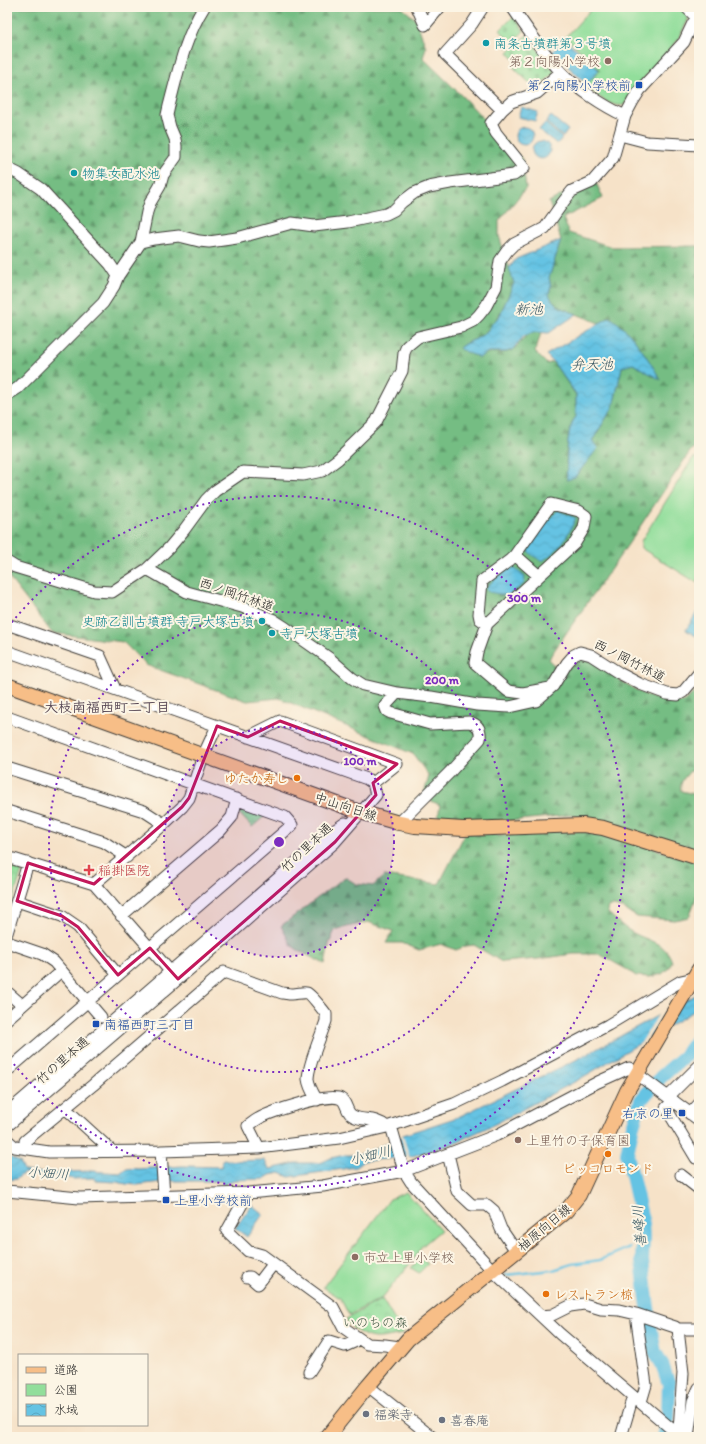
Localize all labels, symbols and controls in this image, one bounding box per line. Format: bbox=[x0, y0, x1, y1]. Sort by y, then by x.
place label: 南条古墳群第３号墳 bbox=[494, 36, 611, 51]
marker: 南条古墳群第３号墳 bbox=[481, 38, 491, 48]
place label: 第２向陽小学校 bbox=[509, 54, 600, 69]
marker: 第２向陽小学校 bbox=[603, 56, 613, 66]
place label: 第２向陽小学校前 bbox=[527, 78, 631, 93]
marker: 第２向陽小学校前 bbox=[634, 80, 644, 90]
place label: 物集女配水池 bbox=[82, 166, 160, 181]
marker: 物集女配水池 bbox=[69, 168, 79, 178]
water label: 新池 bbox=[515, 301, 544, 318]
water label: 弁天池 bbox=[571, 356, 614, 373]
street label: 西ノ岡竹林道 bbox=[198, 575, 276, 614]
text: 300 m bbox=[507, 591, 542, 605]
place label: 史跡乙訓古墳群 寺戸大塚古墳 bbox=[82, 614, 254, 629]
marker: 史跡乙訓古墳群 寺戸大塚古墳 bbox=[257, 616, 267, 626]
place label: 寺戸大塚古墳 bbox=[280, 626, 358, 641]
marker: 寺戸大塚古墳 bbox=[267, 628, 277, 638]
street label: 西ノ岡竹林道 bbox=[592, 636, 668, 685]
text: 200 m bbox=[425, 673, 460, 687]
district label: 大枝南福西町二丁目 bbox=[44, 699, 170, 716]
text: 100 m bbox=[343, 754, 377, 768]
place label: ゆたか寿し bbox=[224, 771, 289, 786]
marker: ゆたか寿し bbox=[292, 773, 302, 783]
street label: 中山向日線 bbox=[313, 789, 380, 824]
street label: 竹の里本通 bbox=[277, 820, 335, 875]
centre of rings bbox=[272, 835, 286, 849]
place label: 稲掛医院 bbox=[98, 863, 150, 878]
marker: 稲掛医院 bbox=[83, 864, 95, 876]
place label: 南福西町三丁目 bbox=[104, 1017, 195, 1032]
marker: 南福西町三丁目 bbox=[91, 1019, 101, 1029]
street label: 竹の里本通 bbox=[33, 1033, 92, 1087]
place label: 右京の里 bbox=[622, 1106, 674, 1121]
marker: 右京の里 bbox=[677, 1108, 687, 1118]
place label: 上里竹の子保育園 bbox=[526, 1133, 630, 1148]
marker: 上里竹の子保育園 bbox=[513, 1135, 523, 1145]
water label: 小畑川 bbox=[348, 1142, 392, 1168]
marker: ピッコロモンド bbox=[603, 1149, 613, 1159]
place label: ピッコロモンド bbox=[562, 1161, 654, 1176]
water label: 小畑川 bbox=[26, 1164, 70, 1183]
place label: 上里小学校前 bbox=[174, 1193, 252, 1208]
marker: 上里小学校前 bbox=[161, 1195, 171, 1205]
street label: 柚原向日線 bbox=[515, 1200, 575, 1254]
water label: 善峰川 bbox=[629, 1204, 650, 1248]
place label: 市立上里小学校 bbox=[363, 1250, 454, 1265]
marker: 市立上里小学校 bbox=[350, 1252, 360, 1262]
place label: レストラン椋 bbox=[554, 1287, 633, 1302]
marker: レストラン椋 bbox=[541, 1289, 551, 1299]
park label: いのちの森 bbox=[342, 1315, 408, 1330]
legend bbox=[18, 1354, 148, 1426]
text: 道路 bbox=[54, 1363, 78, 1377]
text: 公園 bbox=[54, 1383, 78, 1397]
text: 水域 bbox=[54, 1403, 78, 1417]
place label: 福楽寺 bbox=[374, 1407, 413, 1422]
marker: 福楽寺 bbox=[361, 1409, 371, 1419]
place label: 喜春庵 bbox=[450, 1413, 489, 1428]
marker: 喜春庵 bbox=[437, 1415, 447, 1425]

